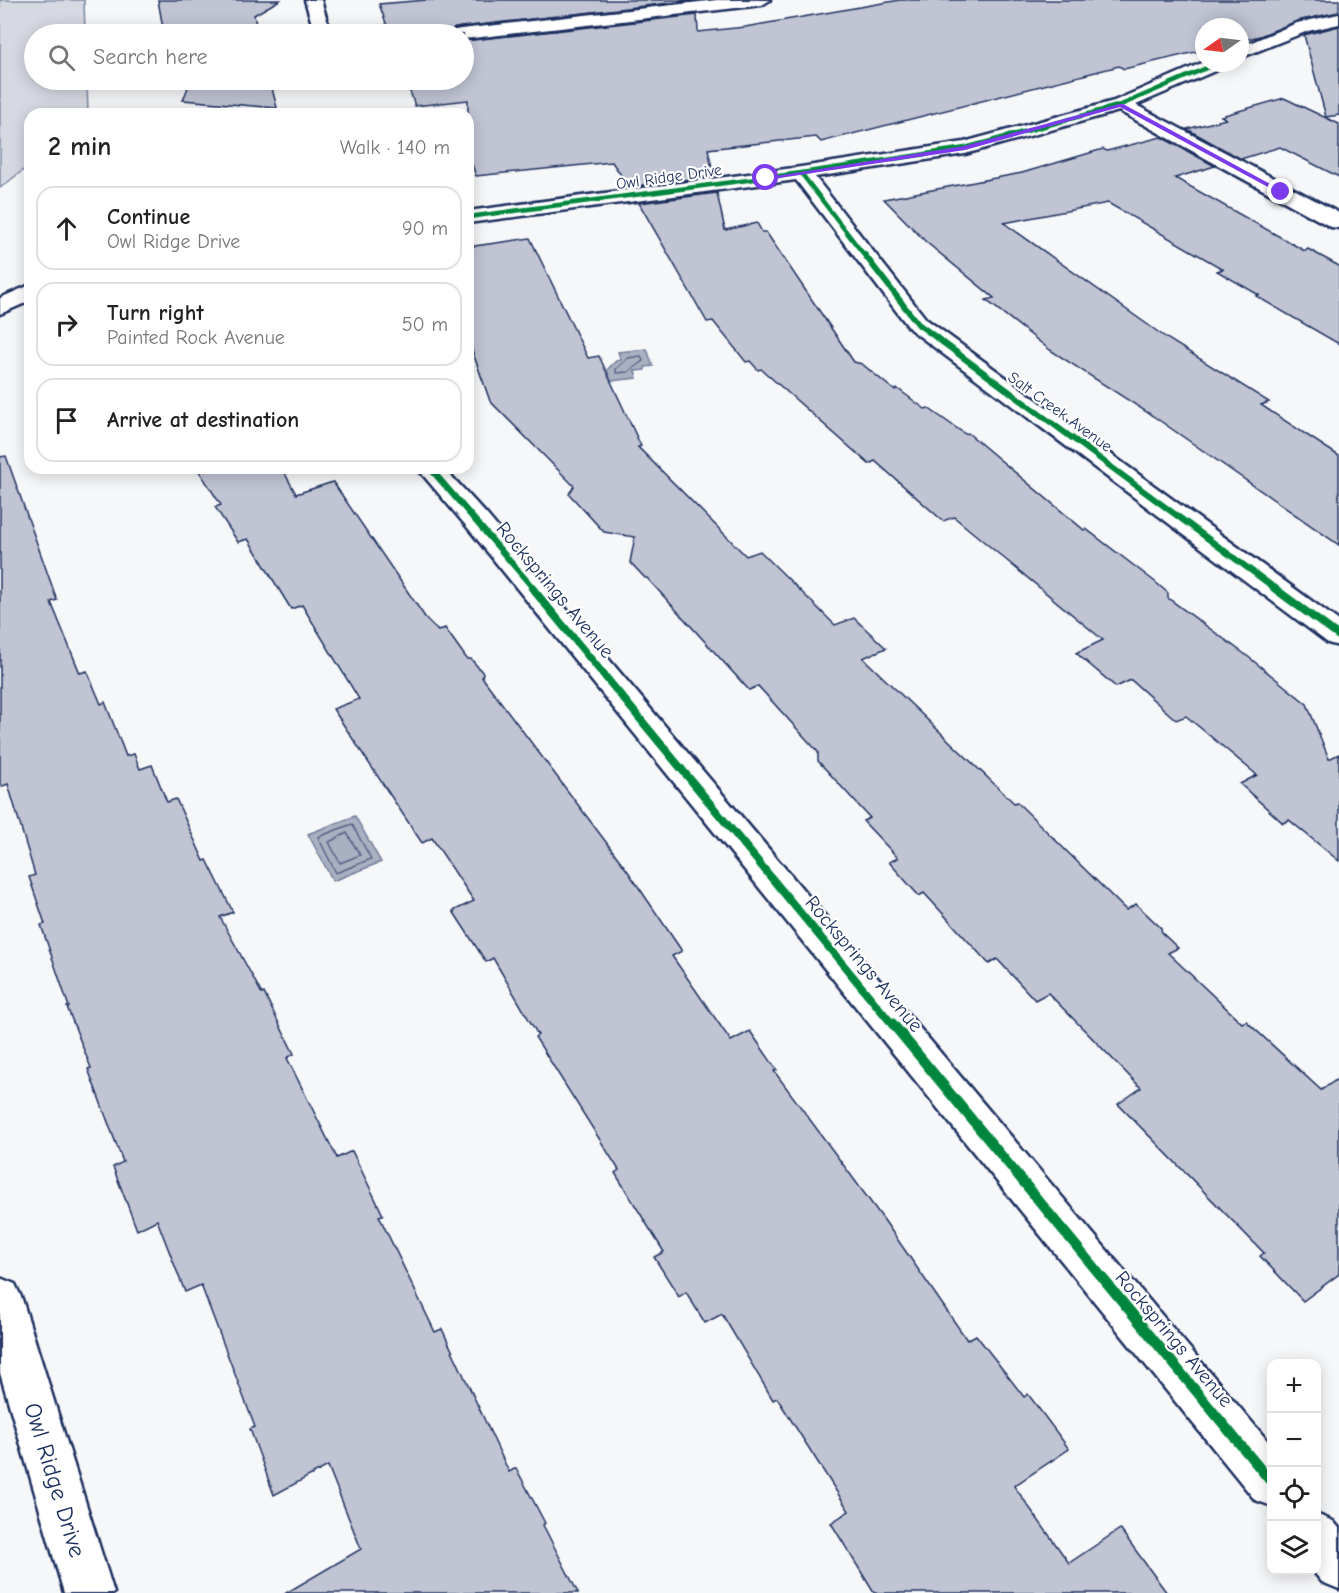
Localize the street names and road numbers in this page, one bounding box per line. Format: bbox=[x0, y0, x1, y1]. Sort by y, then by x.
street label: Owl Ridge Drive bbox=[615, 161, 723, 193]
street label: Salt Creek Avenue bbox=[1004, 368, 1116, 456]
street label: Rocksprings Avenue bbox=[491, 517, 619, 663]
street label: Rocksprings Avenue bbox=[800, 891, 928, 1037]
street label: Rocksprings Avenue bbox=[1110, 1266, 1238, 1412]
street label: Owl Ridge Drive bbox=[18, 1399, 92, 1561]

